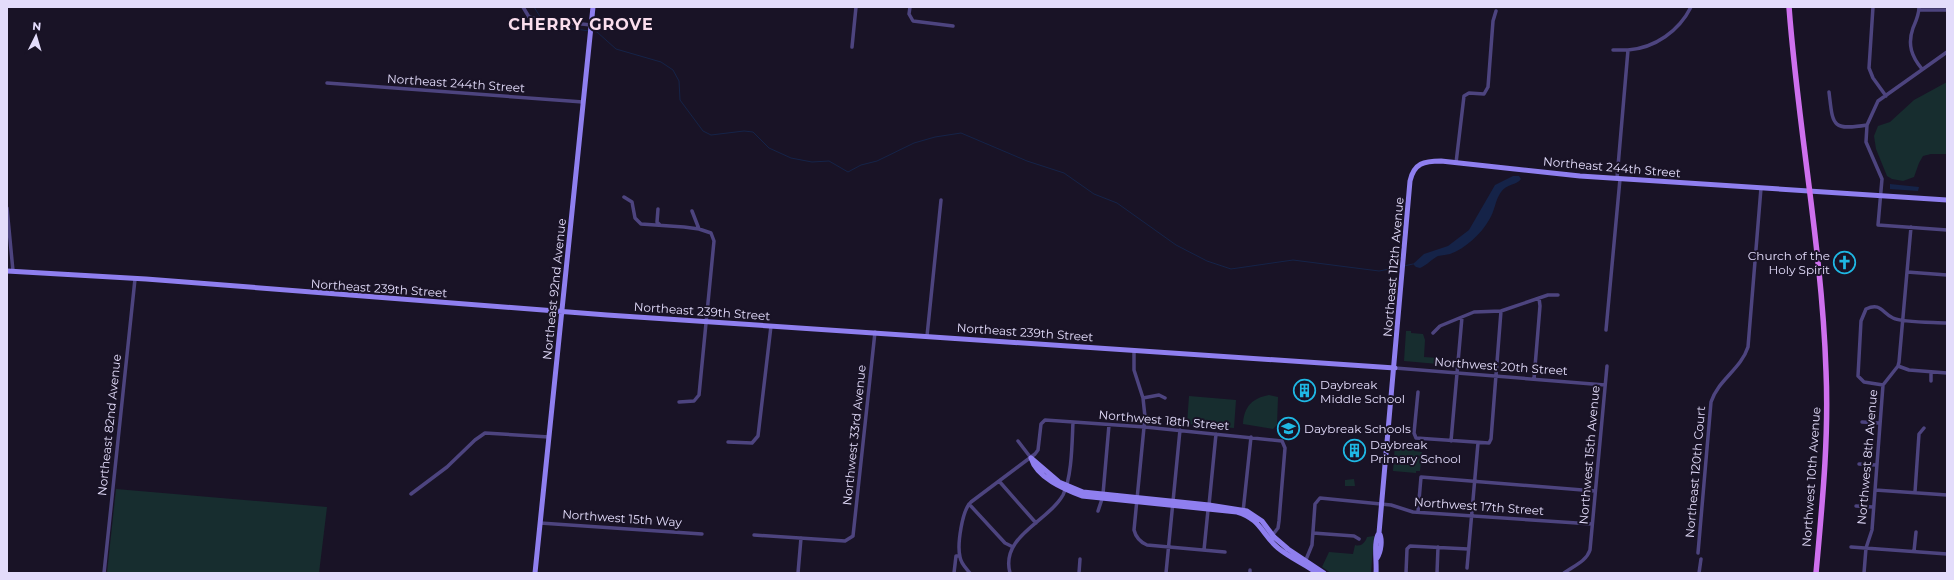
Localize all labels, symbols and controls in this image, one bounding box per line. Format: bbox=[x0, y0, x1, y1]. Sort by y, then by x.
district label: CHERRY GROVE bbox=[508, 15, 654, 34]
north arrow bbox=[16, 16, 56, 56]
text: N bbox=[32, 19, 42, 33]
street label: Northeast 244th Street bbox=[387, 71, 526, 95]
street label: Northeast 244th Street bbox=[1543, 154, 1682, 181]
street label: Northeast 112th Avenue bbox=[1379, 197, 1407, 337]
street label: Northeast 92nd Avenue bbox=[539, 218, 569, 360]
place label: Church of the Holy Spirit bbox=[1748, 248, 1830, 277]
church icon: Church of the Holy Spirit bbox=[1832, 249, 1858, 275]
street label: Northeast 239th Street bbox=[310, 276, 448, 300]
street label: Northeast 239th Street bbox=[633, 299, 771, 323]
street label: Northeast 239th Street bbox=[956, 320, 1094, 344]
street label: Northeast 82nd Avenue bbox=[94, 353, 124, 497]
street label: Northwest 20th Street bbox=[1434, 354, 1568, 378]
street label: Northwest 33rd Avenue bbox=[839, 364, 869, 506]
place label: Daybreak Middle School bbox=[1320, 377, 1405, 406]
building icon: Daybreak Middle School bbox=[1292, 378, 1318, 404]
street label: Northwest 15th Avenue bbox=[1575, 385, 1603, 525]
street label: Northwest 8th Avenue bbox=[1854, 389, 1880, 525]
street label: Northeast 120th Court bbox=[1682, 405, 1708, 539]
street label: Northwest 10th Avenue bbox=[1799, 406, 1823, 548]
street label: Northwest 18th Street bbox=[1098, 407, 1230, 433]
school or university icon: Daybreak Schools bbox=[1275, 415, 1301, 441]
place label: Daybreak Schools bbox=[1304, 421, 1411, 436]
place label: Daybreak Primary School bbox=[1370, 437, 1461, 466]
building icon: Daybreak Primary School bbox=[1341, 438, 1367, 464]
street label: Northwest 17th Street bbox=[1414, 494, 1545, 518]
street label: Northwest 15th Way bbox=[562, 506, 683, 530]

